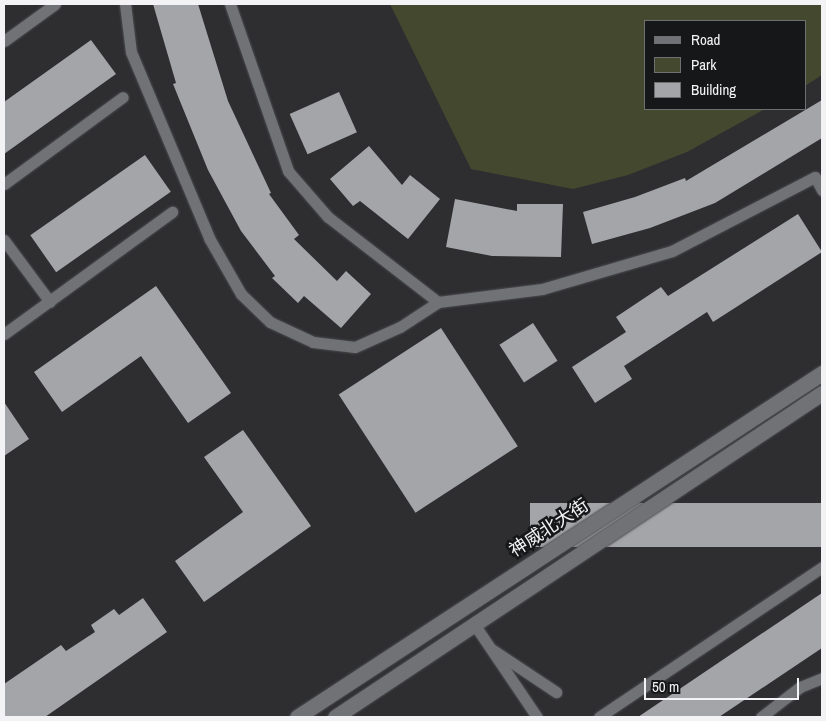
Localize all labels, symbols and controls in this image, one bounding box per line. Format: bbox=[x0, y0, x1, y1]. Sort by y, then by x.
legend bbox=[644, 20, 806, 110]
text: Road bbox=[691, 29, 720, 50]
text: Park bbox=[691, 54, 716, 75]
text: Building bbox=[691, 79, 736, 100]
street label: 神威北大街 bbox=[505, 494, 593, 562]
scale bar bbox=[646, 668, 801, 700]
text: 50 m bbox=[652, 676, 679, 697]

